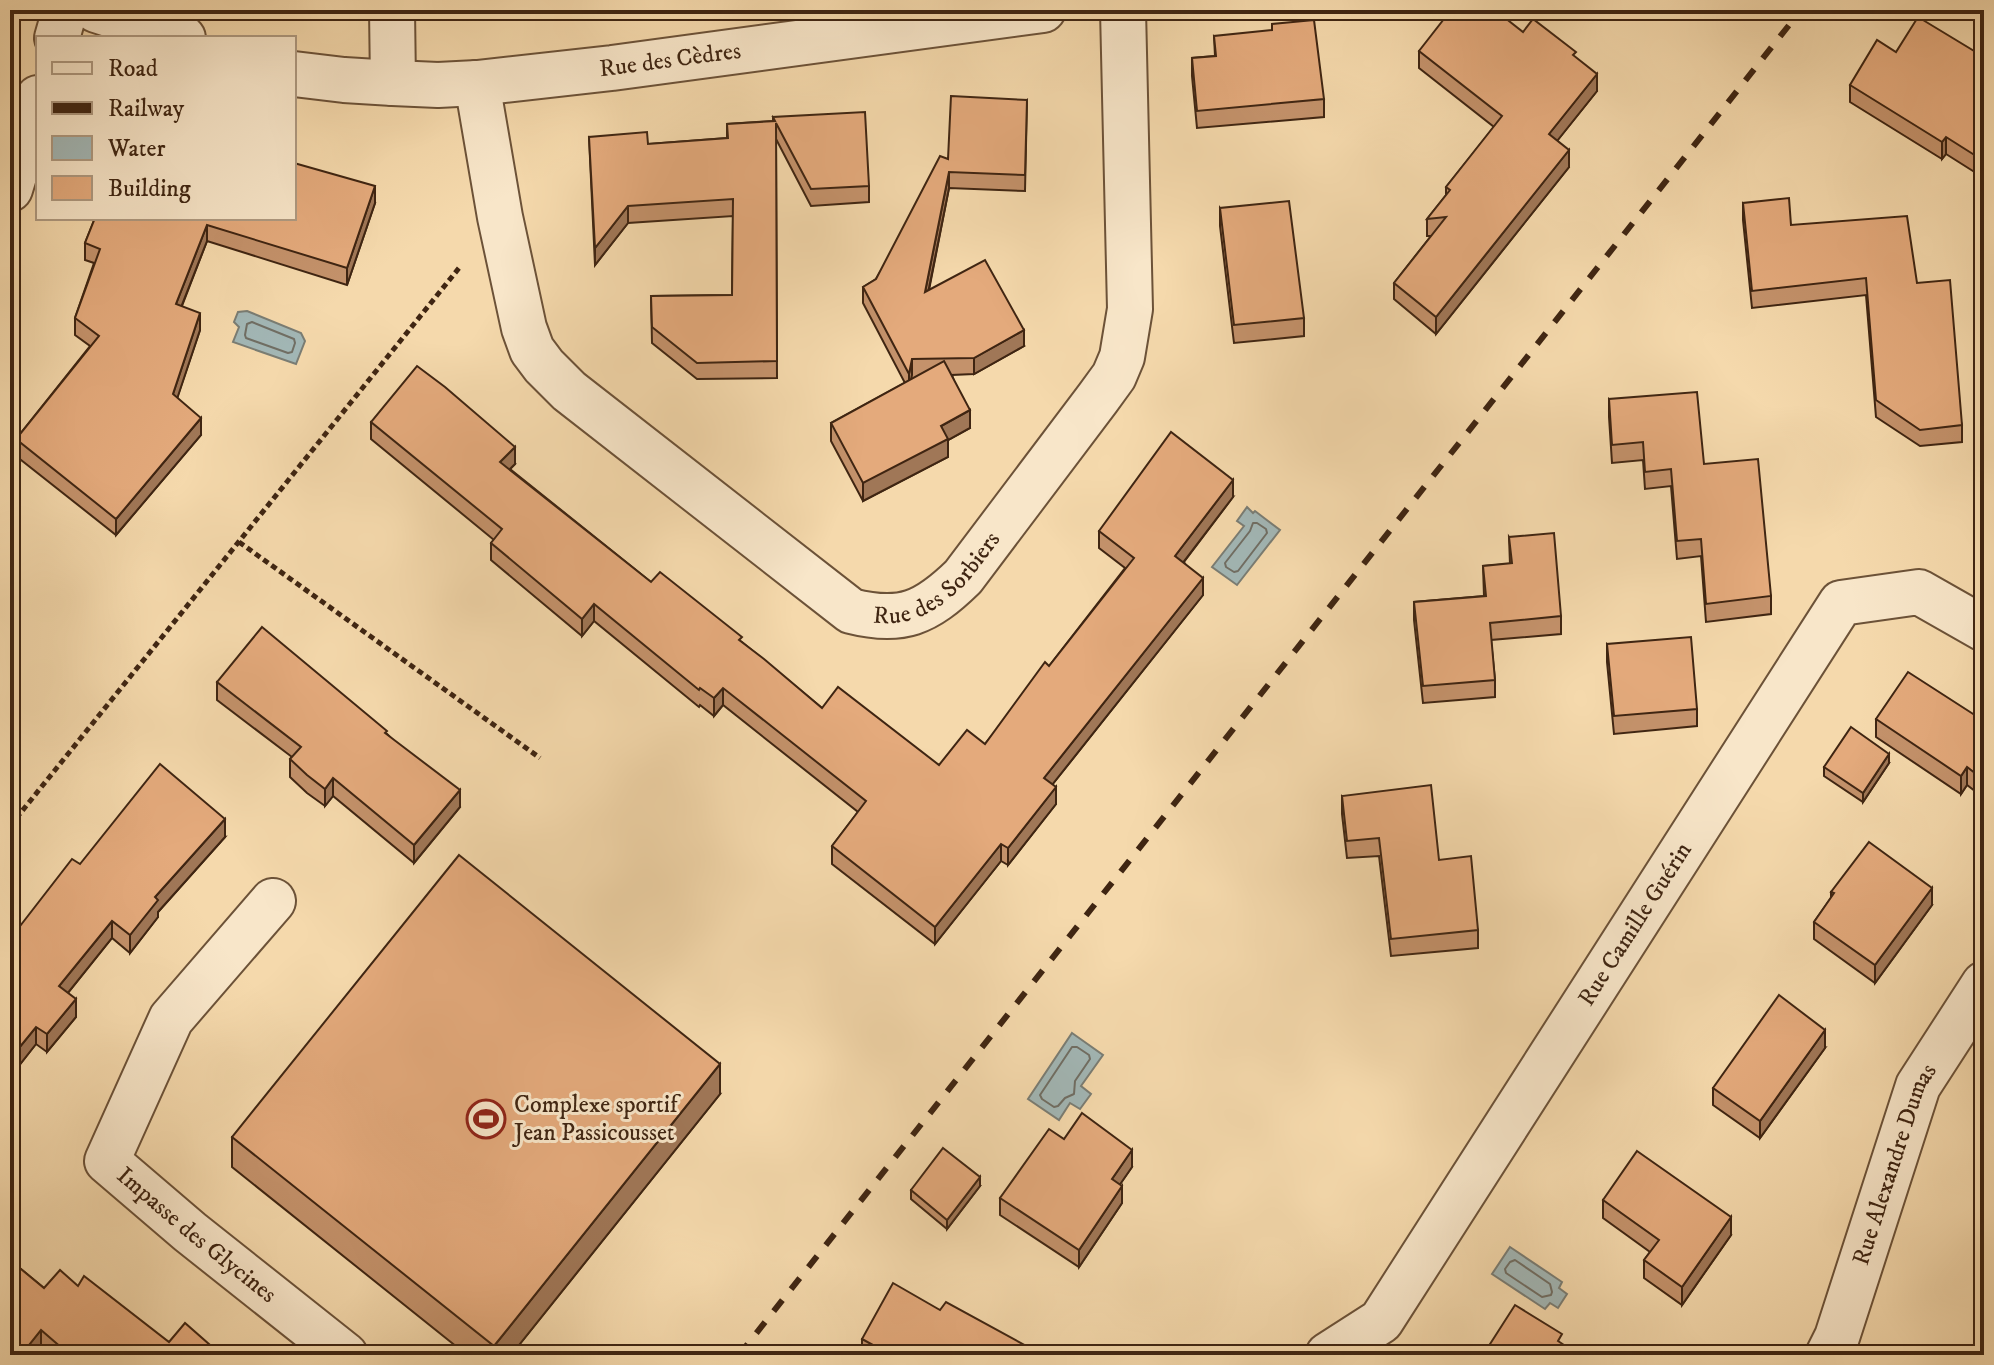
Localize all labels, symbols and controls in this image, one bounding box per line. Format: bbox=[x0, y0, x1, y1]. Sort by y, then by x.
legend bbox=[36, 36, 296, 220]
street label: Rue des Cèdres bbox=[598, 36, 743, 84]
text: Road bbox=[108, 54, 158, 84]
text: Railway bbox=[108, 94, 185, 124]
text: Water bbox=[107, 134, 165, 164]
text: Building bbox=[108, 174, 191, 204]
street label: Rue des Sorbiers bbox=[872, 525, 1007, 632]
street label: Rue Camille Guérin bbox=[1572, 837, 1699, 1012]
street label: Rue Alexandre Dumas bbox=[1846, 1058, 1944, 1269]
place label: Complexe sportif Jean Passicousset bbox=[512, 1090, 681, 1148]
sports icon: Complexe sportif Jean Passicousset bbox=[465, 1098, 507, 1140]
street label: Impasse des Glycines bbox=[110, 1161, 283, 1310]

